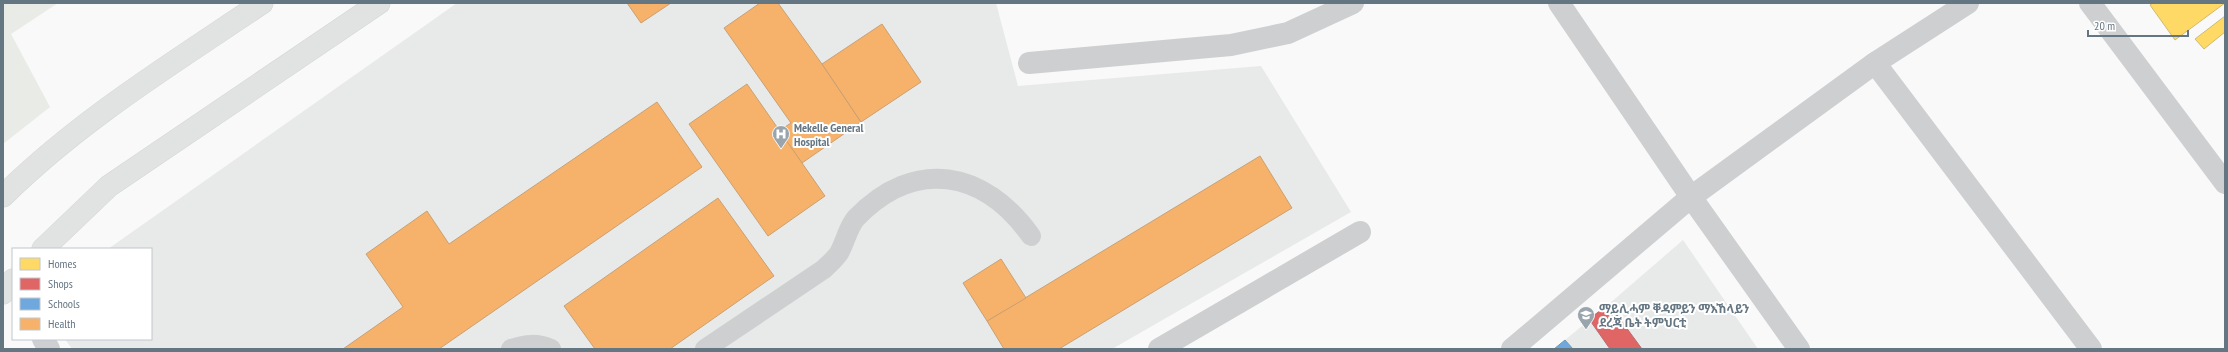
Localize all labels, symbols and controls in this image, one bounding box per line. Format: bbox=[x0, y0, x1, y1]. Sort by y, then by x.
scale bar bbox=[2088, 12, 2188, 38]
text: 20 m bbox=[2094, 18, 2115, 33]
place label: Mekelle General Hospital bbox=[794, 120, 864, 149]
hospital icon: Mekelle General Hospital bbox=[771, 124, 791, 149]
legend bbox=[12, 248, 152, 340]
text: Homes bbox=[48, 256, 76, 271]
text: Shops bbox=[48, 276, 73, 291]
text: Schools bbox=[48, 296, 80, 311]
place label: ማይሊሓም ቐዳምይን ማእኸላይን ደረጃ ቤት ትምህርቲ bbox=[1599, 301, 1750, 330]
school or university icon: ማይሊሓም ቐዳምይን ማእኸላይን ደረጃ ቤት ትምህርቲ bbox=[1576, 305, 1596, 330]
text: Health bbox=[48, 316, 76, 331]

